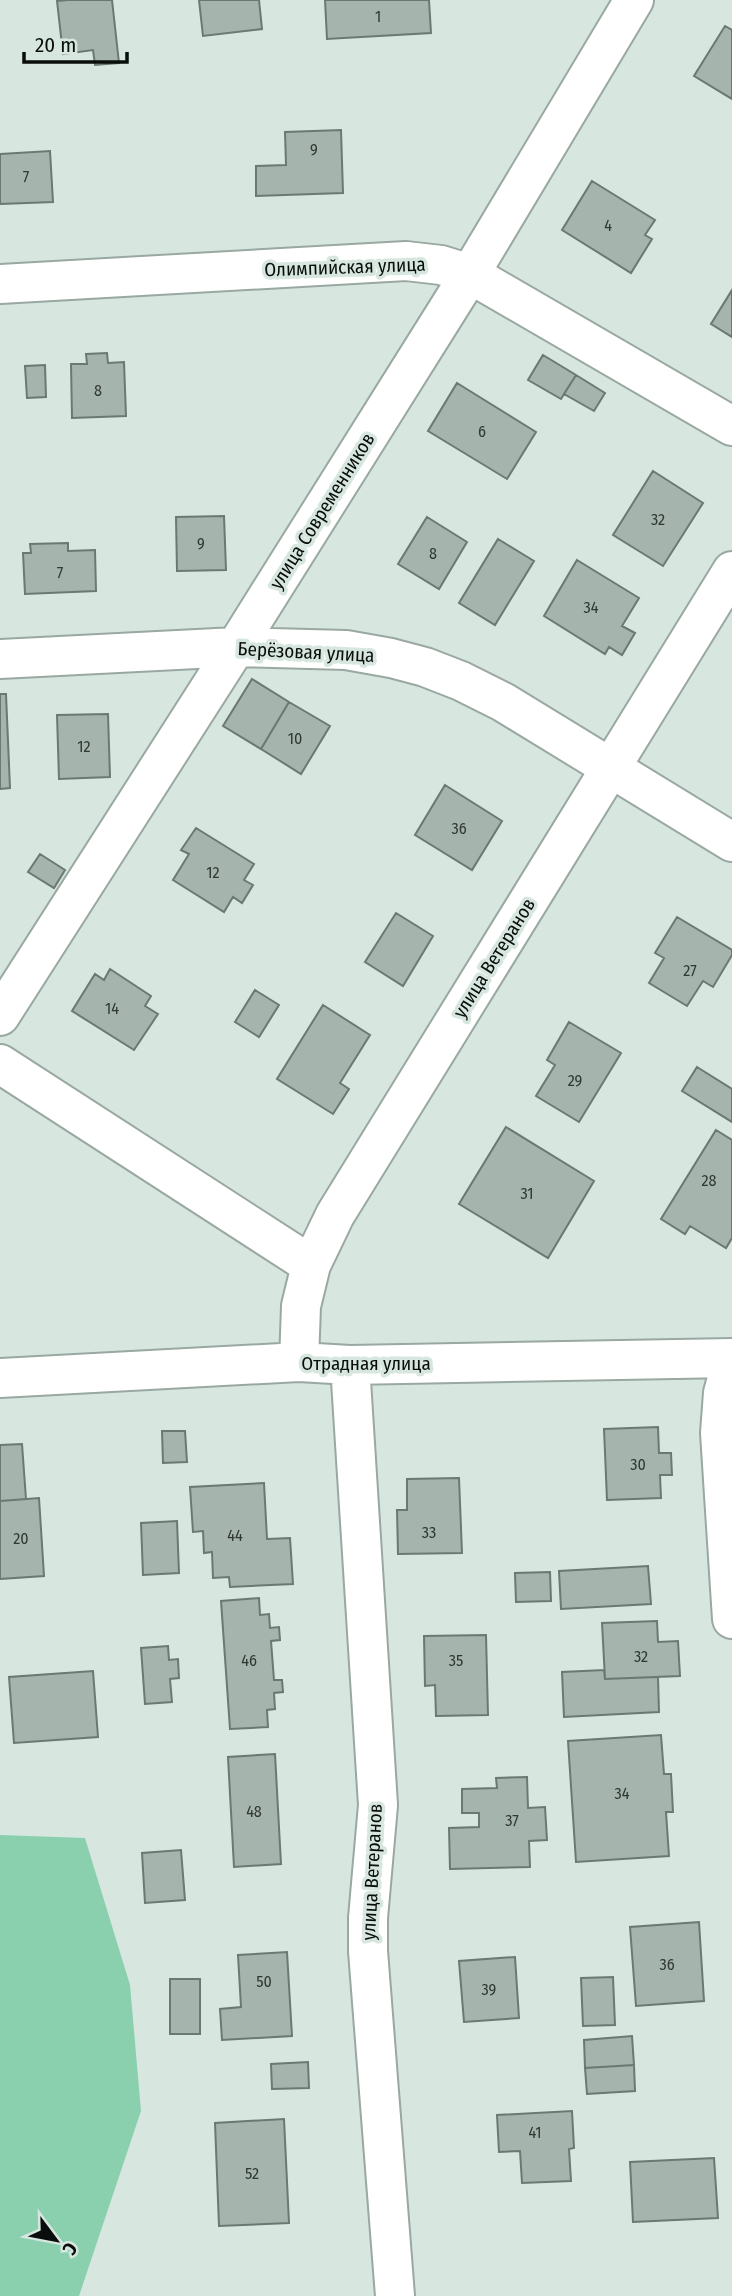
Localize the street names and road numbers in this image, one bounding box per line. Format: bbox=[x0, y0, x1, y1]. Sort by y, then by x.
street label: Олимпийская улица bbox=[264, 253, 426, 281]
street label: улица Современников bbox=[265, 429, 379, 593]
street label: Берёзовая улица bbox=[237, 637, 375, 667]
street label: улица Ветеранов bbox=[448, 894, 540, 1022]
street label: Отрадная улица bbox=[301, 1352, 431, 1375]
street label: улица Ветеранов bbox=[357, 1803, 387, 1941]

